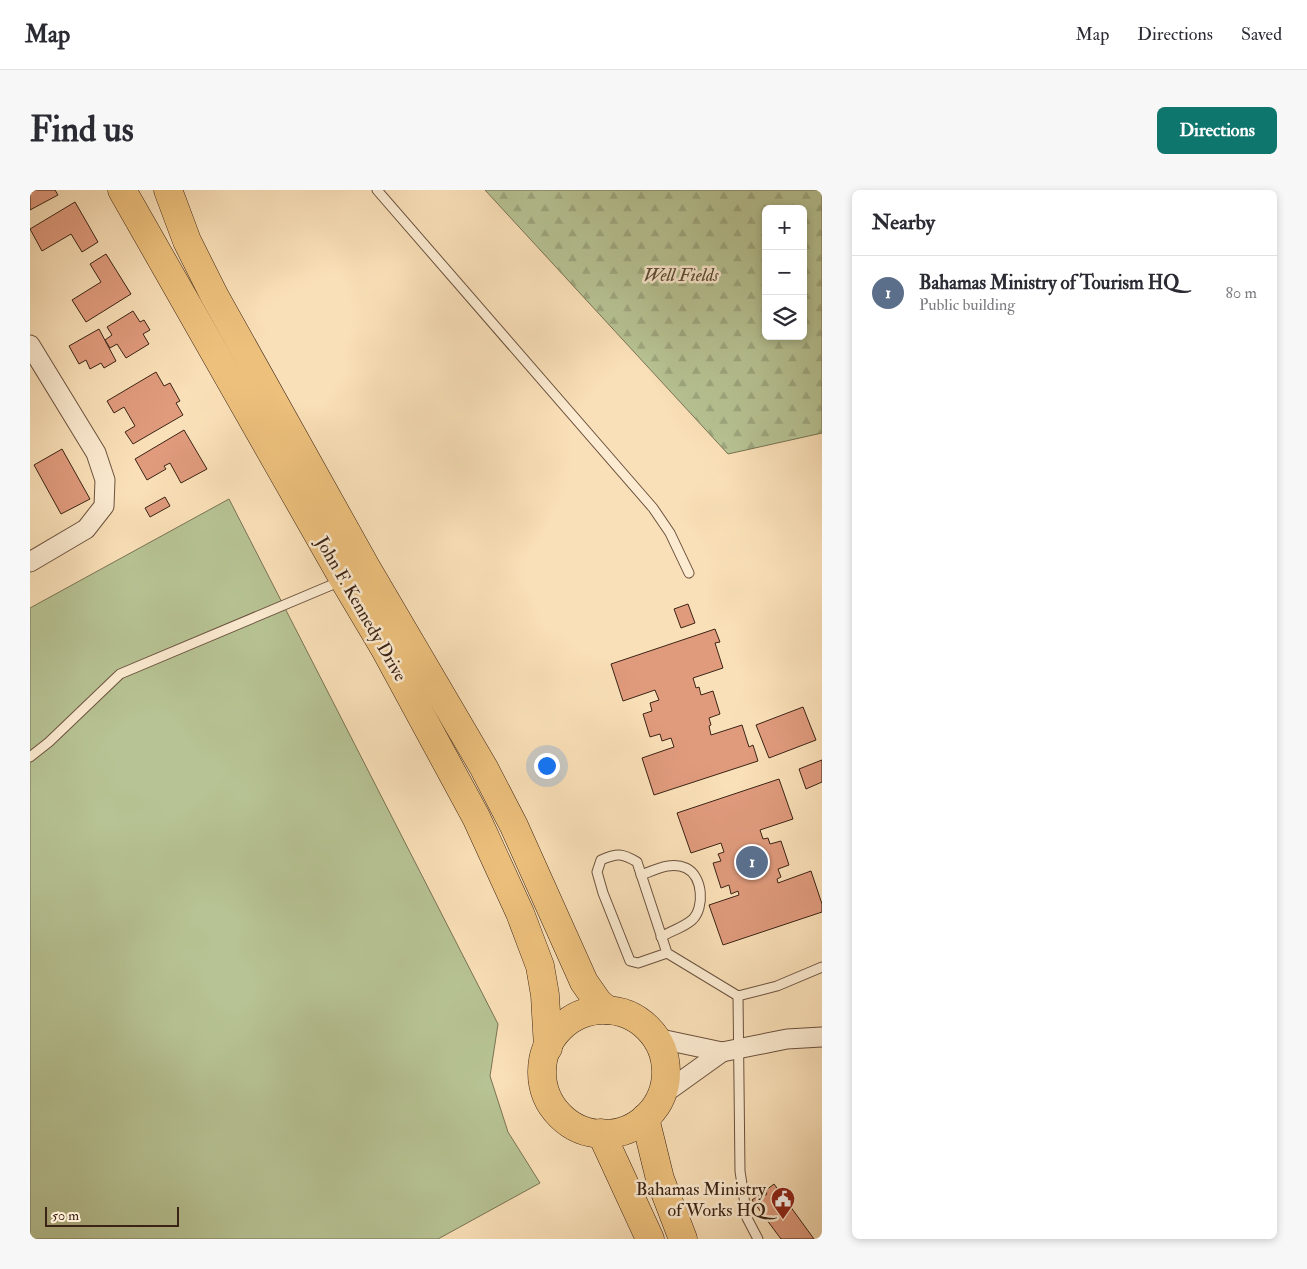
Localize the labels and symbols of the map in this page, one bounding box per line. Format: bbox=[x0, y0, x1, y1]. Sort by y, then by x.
park label: Well Fields bbox=[643, 264, 720, 287]
street label: John F. Kennedy Drive bbox=[310, 532, 412, 686]
your location bbox=[534, 753, 560, 779]
pin: 1 bbox=[736, 843, 768, 881]
place label: Bahamas Ministry of Works HQ bbox=[636, 1178, 778, 1222]
public building icon: Bahamas Ministry of Works HQ bbox=[770, 1186, 796, 1220]
scale bar bbox=[45, 1204, 179, 1227]

